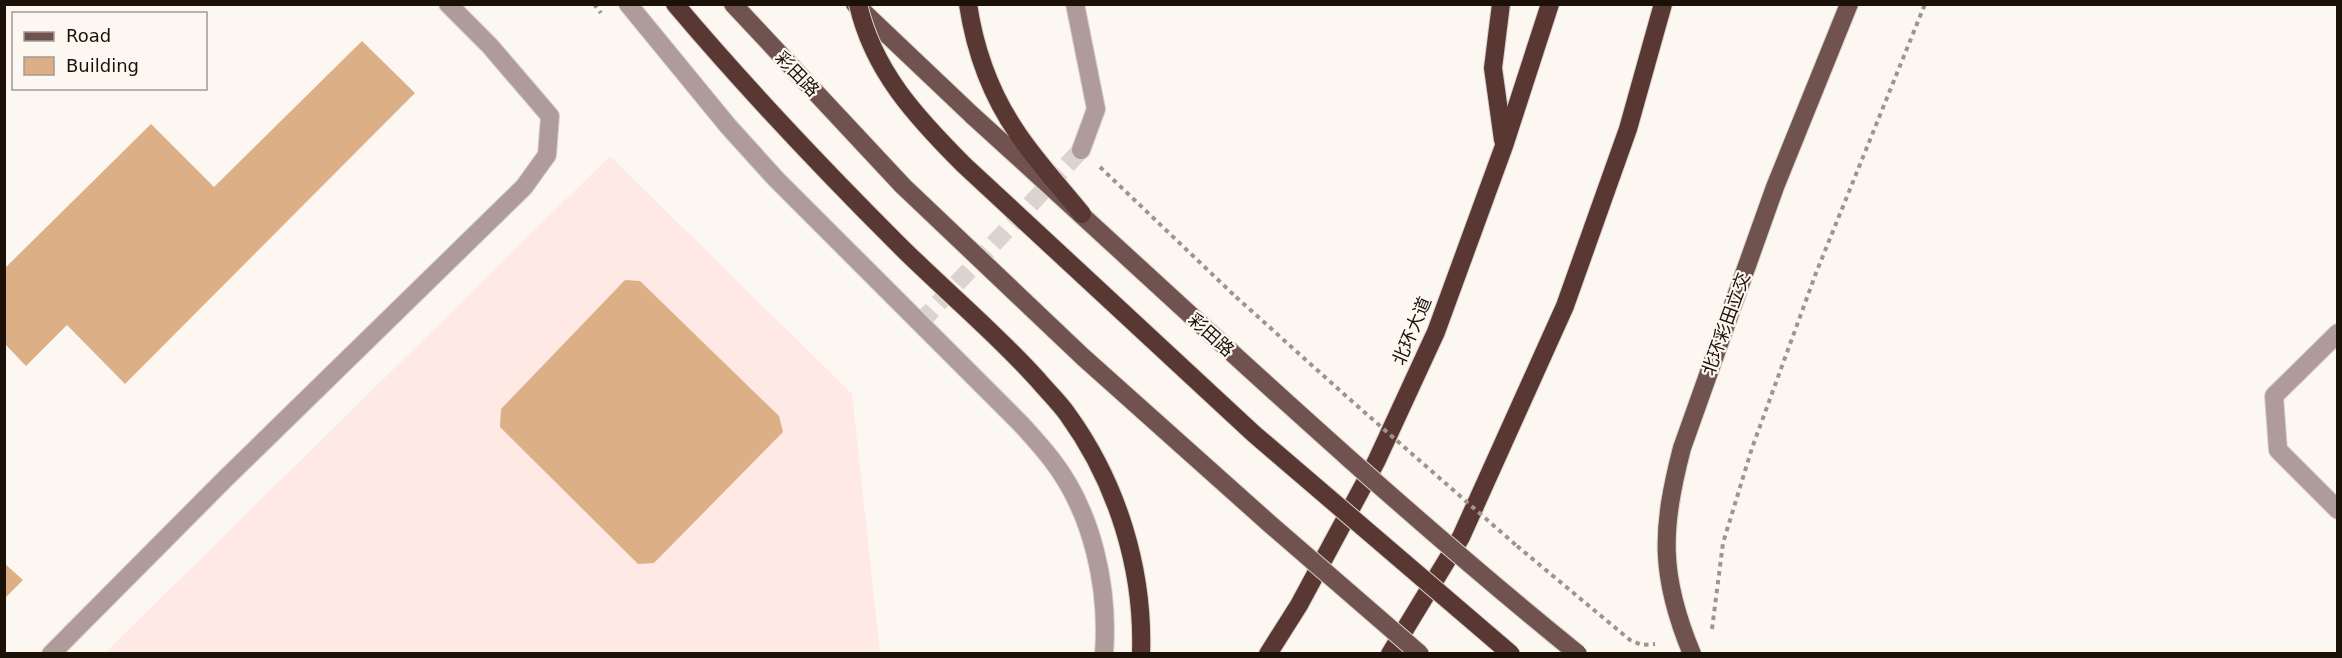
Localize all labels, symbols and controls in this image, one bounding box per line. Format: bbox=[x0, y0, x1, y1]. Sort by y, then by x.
legend bbox=[12, 12, 207, 90]
text: Road bbox=[66, 25, 111, 46]
street label: 彩田路 bbox=[771, 47, 824, 100]
text: Building bbox=[66, 55, 139, 76]
street label: 北环彩田立交 bbox=[1697, 269, 1754, 378]
street label: 北环大道 bbox=[1388, 294, 1435, 368]
street label: 彩田路 bbox=[1184, 309, 1238, 360]

